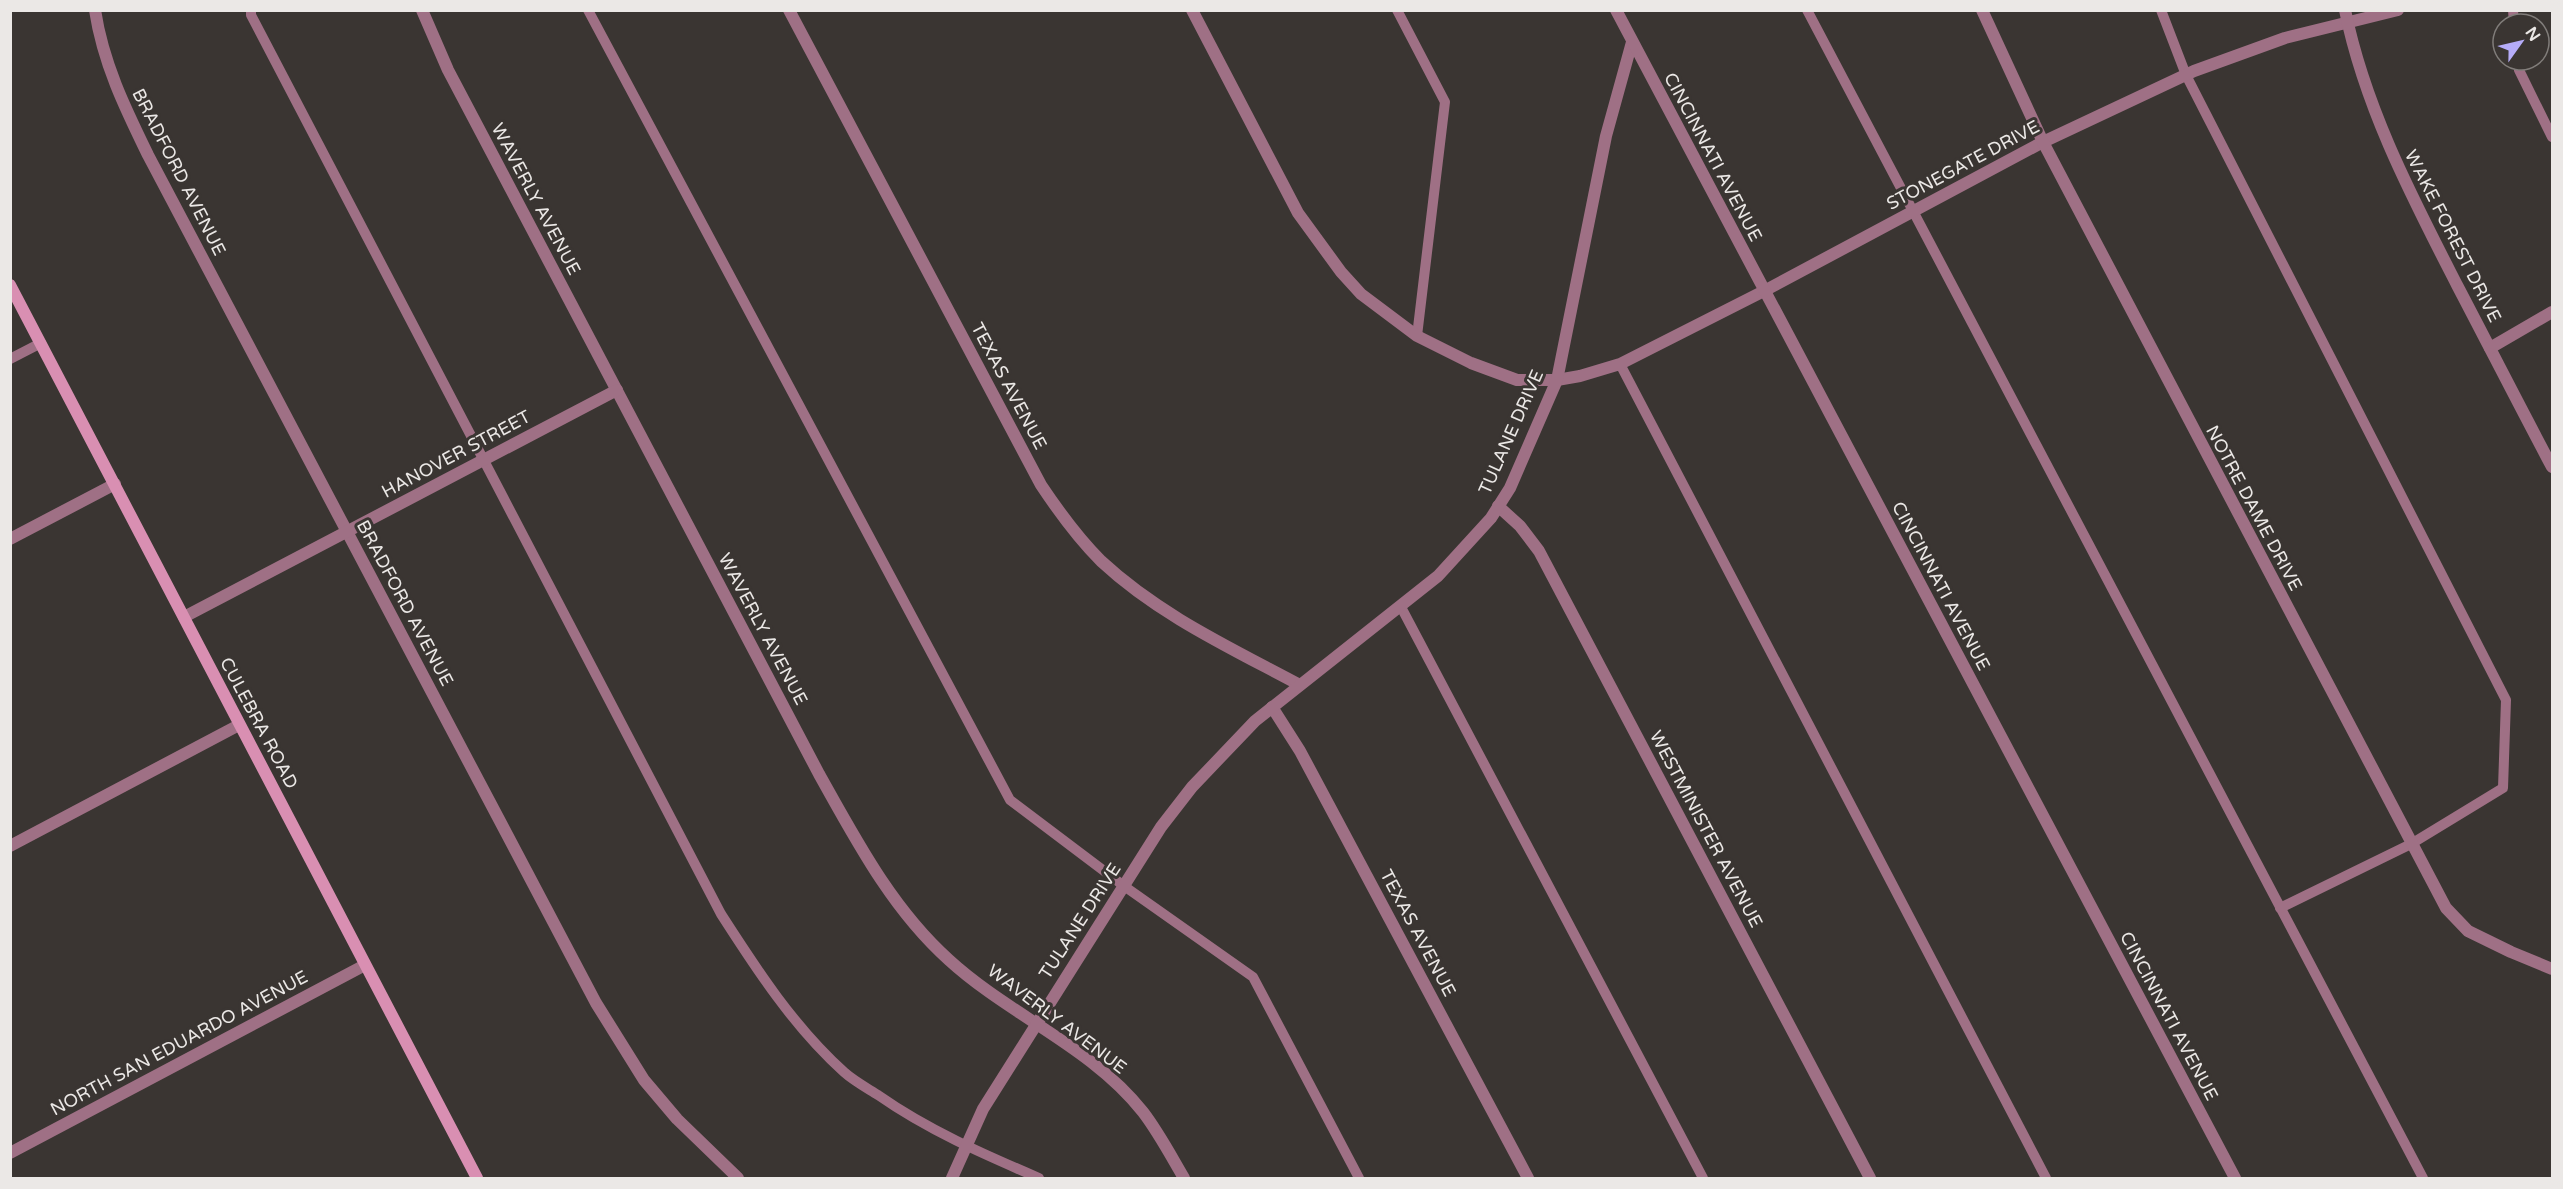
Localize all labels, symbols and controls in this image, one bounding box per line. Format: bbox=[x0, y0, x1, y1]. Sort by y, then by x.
north arrow bbox=[2491, 12, 2551, 72]
text: N bbox=[2521, 23, 2544, 45]
street label: CINCINNATI AVENUE bbox=[1659, 69, 1767, 245]
street label: BRADFORD AVENUE bbox=[127, 85, 231, 259]
street label: STONEGATE DRIVE bbox=[1883, 115, 2043, 215]
street label: WAVERLY AVENUE bbox=[487, 119, 585, 279]
street label: WAKE FOREST DRIVE bbox=[2400, 146, 2506, 326]
street label: TEXAS AVENUE bbox=[966, 319, 1052, 453]
street label: TULANE DRIVE bbox=[1474, 366, 1548, 498]
street label: HANOVER STREET bbox=[378, 405, 534, 503]
street label: NOTRE DAME DRIVE bbox=[2201, 422, 2307, 594]
street label: CINCINNATI AVENUE bbox=[1887, 498, 1995, 674]
street label: BRADFORD AVENUE bbox=[352, 516, 458, 690]
street label: WAVERLY AVENUE bbox=[714, 549, 812, 709]
street label: CULEBRA ROAD bbox=[215, 654, 303, 792]
street label: WESTMINISTER AVENUE bbox=[1645, 727, 1767, 931]
street label: TULANE DRIVE bbox=[1034, 859, 1126, 983]
street label: TEXAS AVENUE bbox=[1375, 866, 1461, 1000]
street label: CINCINNATI AVENUE bbox=[2115, 928, 2223, 1104]
street label: WAVERLY AVENUE bbox=[983, 959, 1131, 1079]
street label: NORTH SAN EDUARDO AVENUE bbox=[47, 966, 311, 1120]

